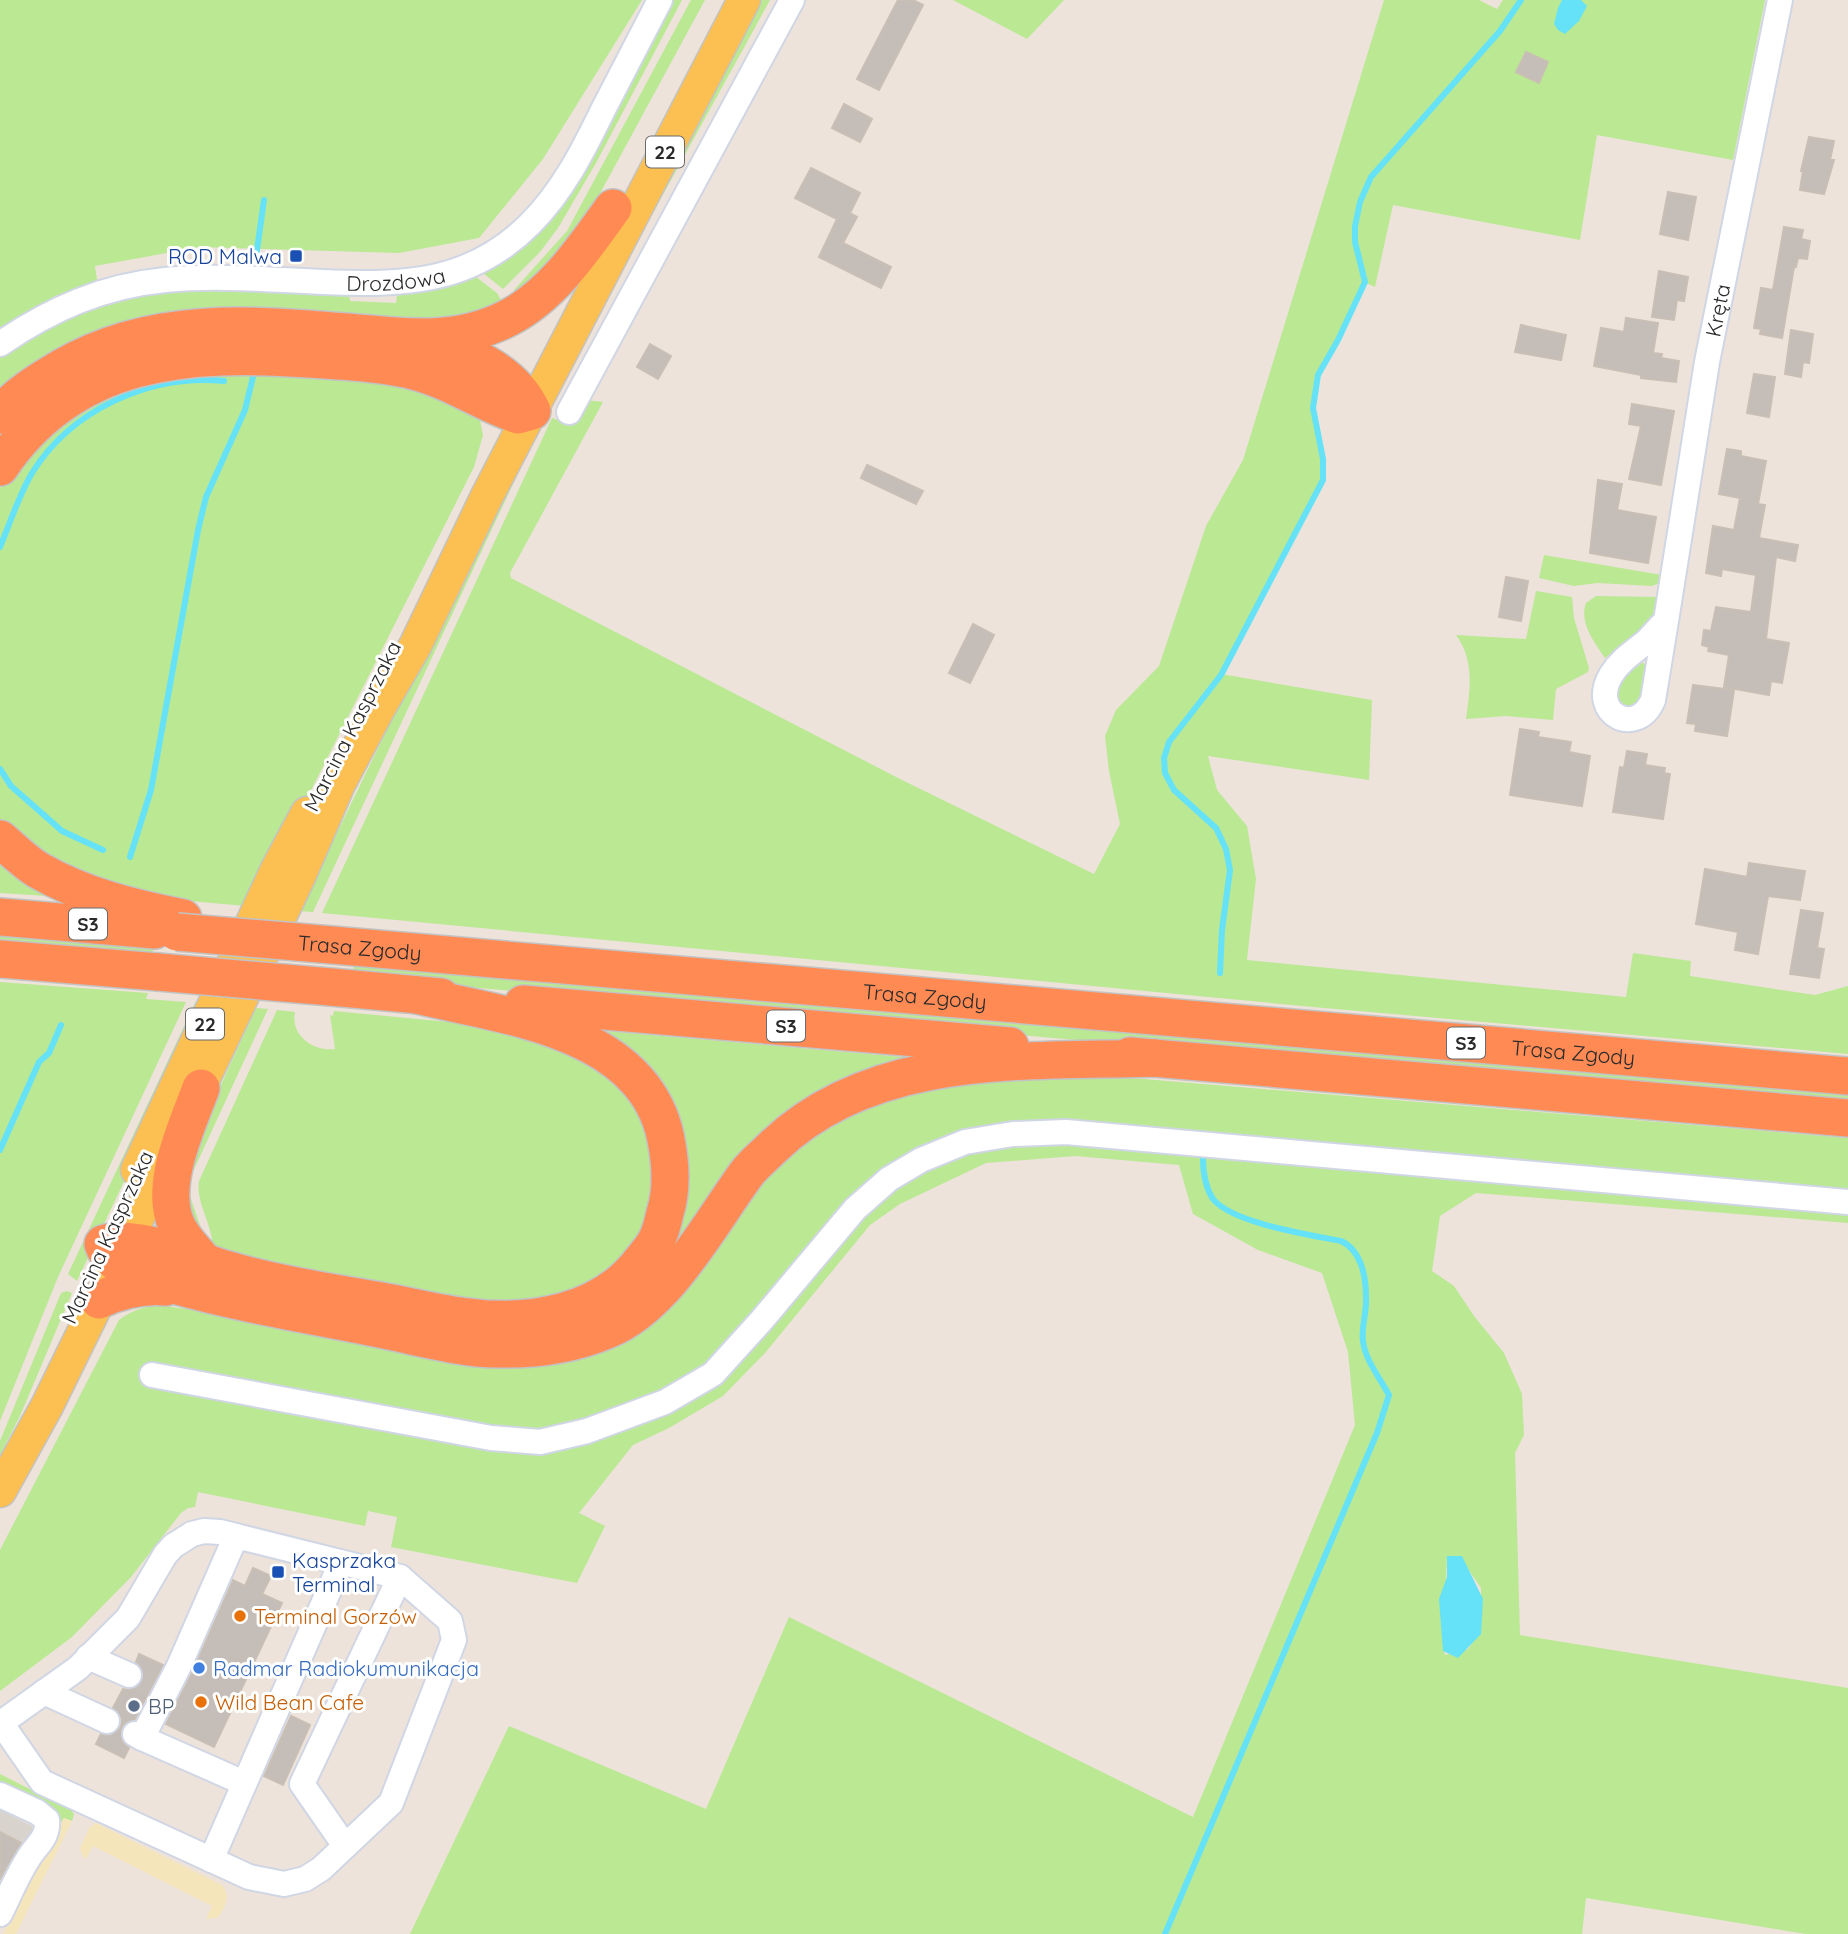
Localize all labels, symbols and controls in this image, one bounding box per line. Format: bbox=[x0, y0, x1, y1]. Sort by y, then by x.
road number: 22 bbox=[646, 136, 684, 168]
place label: ROD Malwa bbox=[168, 243, 282, 269]
marker: ROD Malwa bbox=[288, 248, 304, 264]
street label: Drozdowa bbox=[346, 262, 448, 296]
street label: Kręta bbox=[1699, 281, 1735, 339]
street label: Marcina Kasprzaka bbox=[298, 636, 406, 816]
road number: S3 bbox=[69, 908, 107, 940]
street label: Trasa Zgody bbox=[297, 929, 423, 966]
street label: Trasa Zgody bbox=[862, 978, 988, 1015]
road number: 22 bbox=[186, 1008, 224, 1040]
road number: S3 bbox=[767, 1010, 805, 1042]
road number: S3 bbox=[1447, 1028, 1485, 1058]
street label: Trasa Zgody bbox=[1510, 1034, 1636, 1071]
street label: Marcina Kasprzaka bbox=[56, 1146, 158, 1328]
place label: Kasprzaka Terminal bbox=[292, 1547, 396, 1597]
marker: Kasprzaka Terminal bbox=[270, 1564, 286, 1580]
place label: Terminal Gorzów bbox=[254, 1603, 417, 1629]
marker: Terminal Gorzów bbox=[232, 1608, 248, 1624]
place label: Radmar Radiokumunikacja bbox=[213, 1655, 479, 1681]
marker: Radmar Radiokumunikacja bbox=[191, 1660, 207, 1676]
place label: Wild Bean Cafe bbox=[215, 1689, 364, 1715]
place label: BP bbox=[148, 1693, 174, 1719]
marker: Wild Bean Cafe bbox=[193, 1694, 209, 1710]
marker: BP bbox=[126, 1698, 142, 1714]

